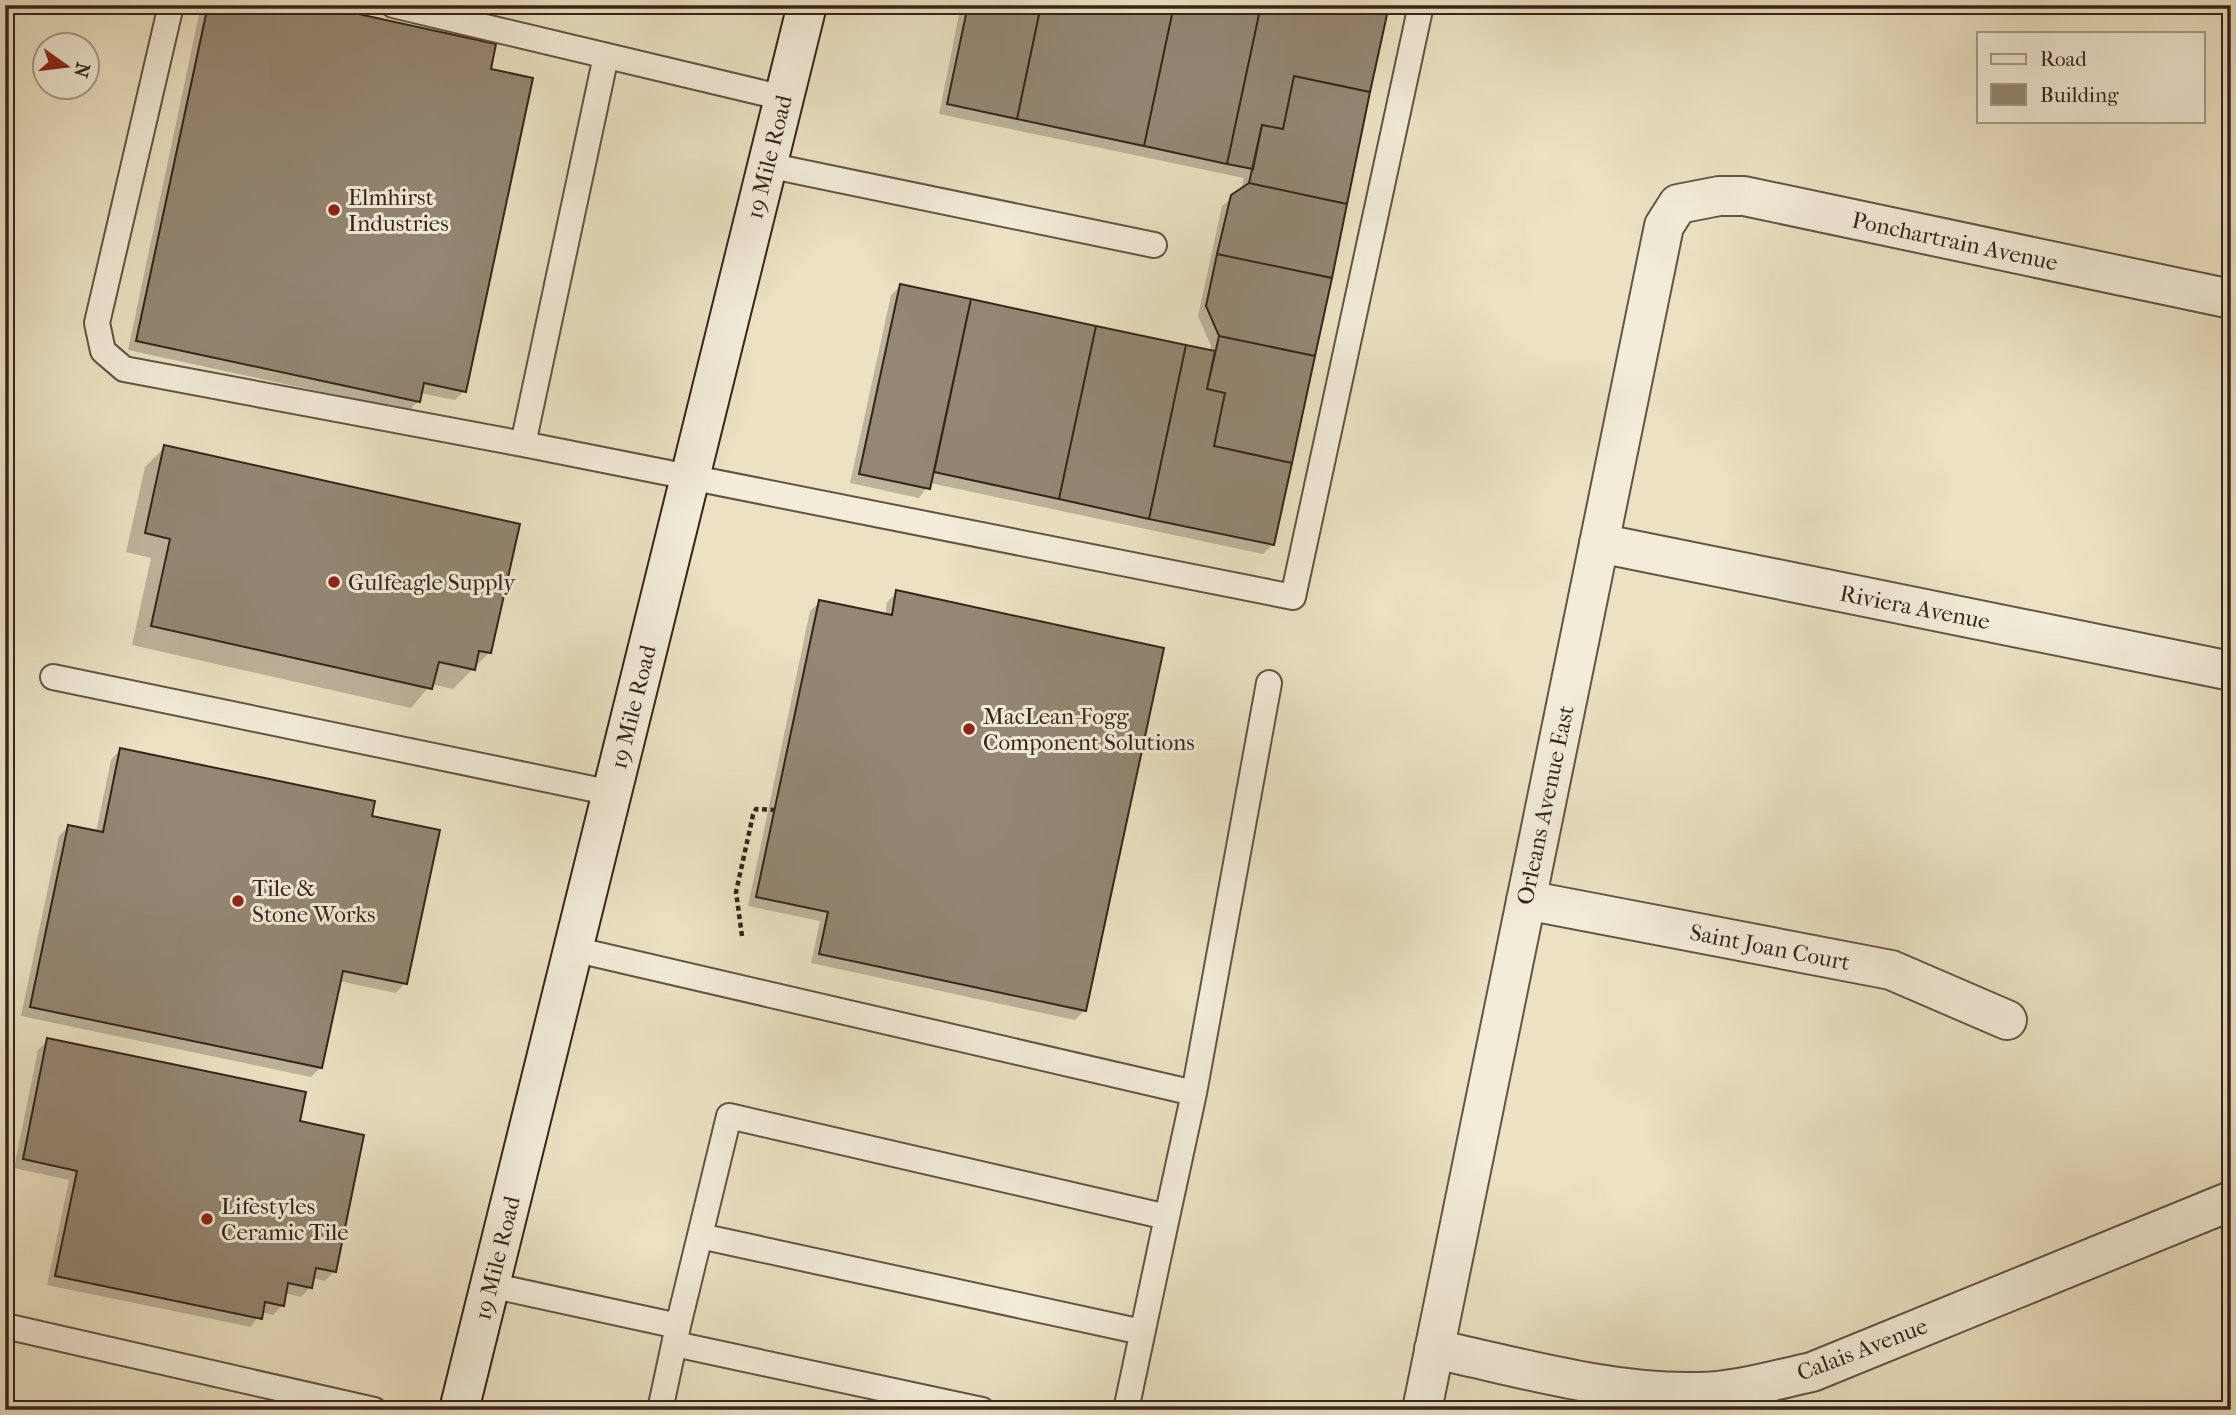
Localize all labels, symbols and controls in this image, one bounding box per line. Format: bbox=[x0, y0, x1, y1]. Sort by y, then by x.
north arrow bbox=[32, 32, 102, 102]
legend bbox=[1977, 32, 2204, 122]
text: Road bbox=[2040, 47, 2087, 71]
text: N bbox=[69, 60, 94, 80]
text: Building bbox=[2040, 83, 2119, 107]
street label: 19 Mile Road bbox=[741, 92, 798, 222]
place label: Elmhirst Industries bbox=[348, 184, 449, 237]
marker: Elmhirst Industries bbox=[326, 202, 342, 218]
street label: Ponchartrain Avenue bbox=[1850, 206, 2060, 276]
place label: Gulfeagle Supply bbox=[348, 569, 516, 596]
marker: Gulfeagle Supply bbox=[326, 574, 342, 590]
street label: Riviera Avenue bbox=[1838, 580, 1992, 635]
street label: 19 Mile Road bbox=[605, 642, 662, 772]
place label: MacLean-Fogg Component Solutions bbox=[983, 703, 1195, 756]
street label: Orleans Avenue East bbox=[1511, 703, 1580, 907]
marker: MacLean-Fogg Component Solutions bbox=[961, 721, 977, 737]
place label: Tile & Stone Works bbox=[252, 875, 376, 928]
marker: Tile & Stone Works bbox=[230, 893, 246, 909]
street label: Saint Joan Court bbox=[1688, 919, 1852, 976]
place label: Lifestyles Ceramic Tile bbox=[221, 1193, 349, 1246]
street label: 19 Mile Road bbox=[469, 1193, 526, 1323]
marker: Lifestyles Ceramic Tile bbox=[199, 1211, 215, 1227]
street label: Calais Avenue bbox=[1793, 1312, 1931, 1387]

